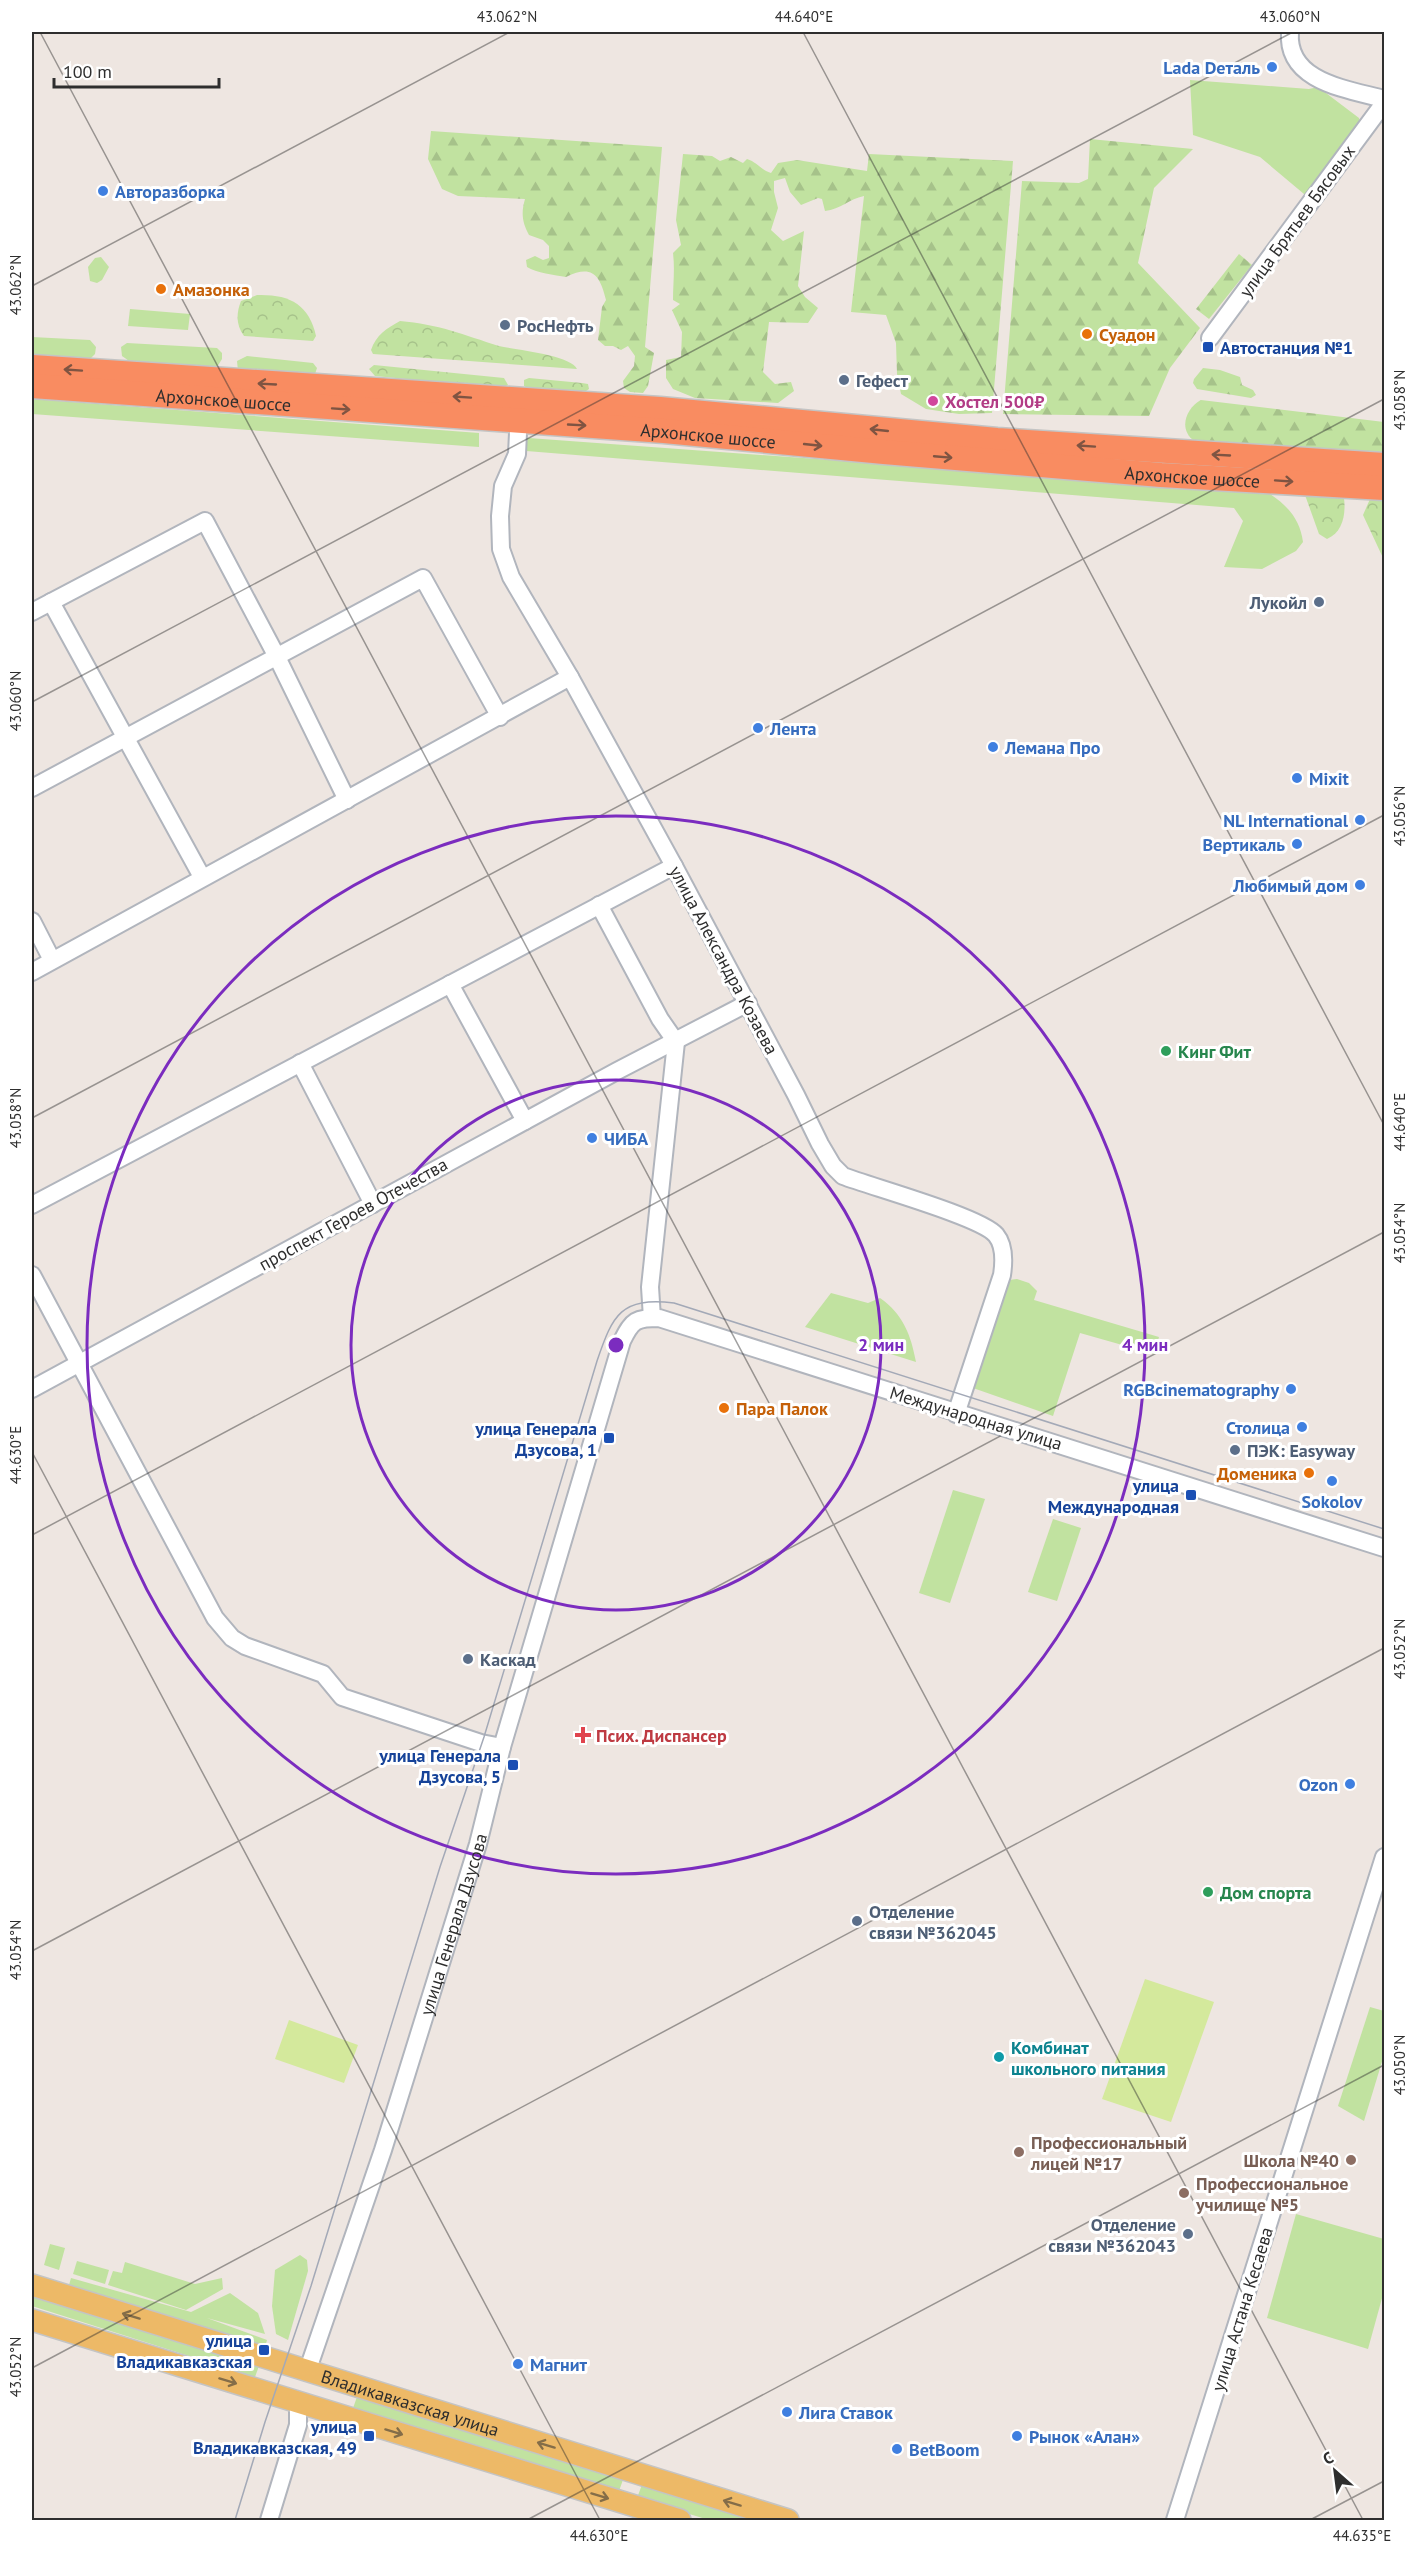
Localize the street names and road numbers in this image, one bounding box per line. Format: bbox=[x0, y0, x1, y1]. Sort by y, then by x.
street label: улица Брятьев Бясовых bbox=[1234, 140, 1360, 302]
street label: Архонское шоссе bbox=[155, 383, 292, 416]
street label: Архонское шоссе bbox=[640, 418, 777, 453]
street label: Архонское шоссе bbox=[1124, 461, 1261, 492]
street label: улица Александра Козаева bbox=[664, 862, 784, 1058]
street label: проспект Героев Отечества bbox=[255, 1152, 451, 1276]
street label: Международная улица bbox=[887, 1381, 1065, 1455]
street label: улица Генерала Дзусова bbox=[414, 1831, 492, 2018]
street label: улица Астана Кесаева bbox=[1206, 2224, 1278, 2394]
street label: Владикавказская улица bbox=[318, 2364, 502, 2441]

